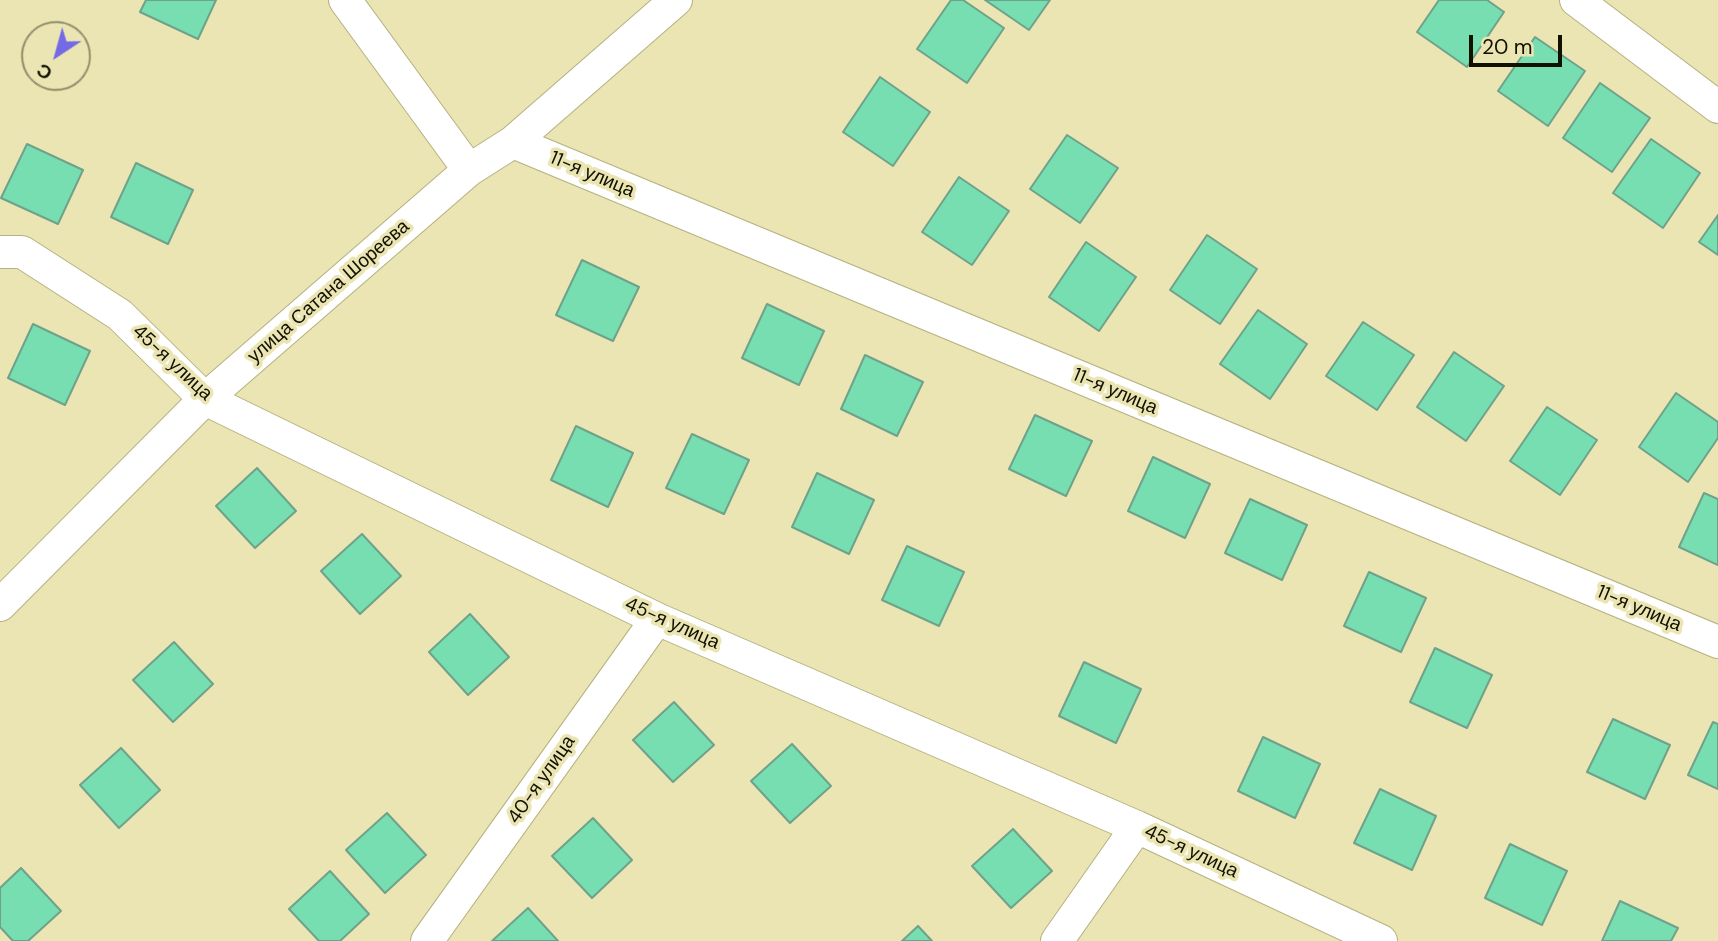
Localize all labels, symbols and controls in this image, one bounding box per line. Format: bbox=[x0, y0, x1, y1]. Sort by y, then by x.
north arrow bbox=[21, 21, 91, 91]
scale bar bbox=[1473, 21, 1566, 65]
text: 20 m bbox=[1482, 33, 1533, 61]
text: С bbox=[32, 58, 57, 86]
street label: 11-я улица bbox=[546, 147, 638, 203]
street label: улица Сатана Шореева bbox=[244, 216, 414, 368]
street label: 45-я улица bbox=[127, 320, 217, 406]
street label: 11-я улица bbox=[1069, 364, 1161, 420]
street label: 11-я улица bbox=[1593, 581, 1685, 637]
street label: 45-я улица bbox=[621, 593, 723, 655]
street label: 40-я улица bbox=[503, 732, 581, 828]
street label: 45-я улица bbox=[1140, 820, 1242, 884]

